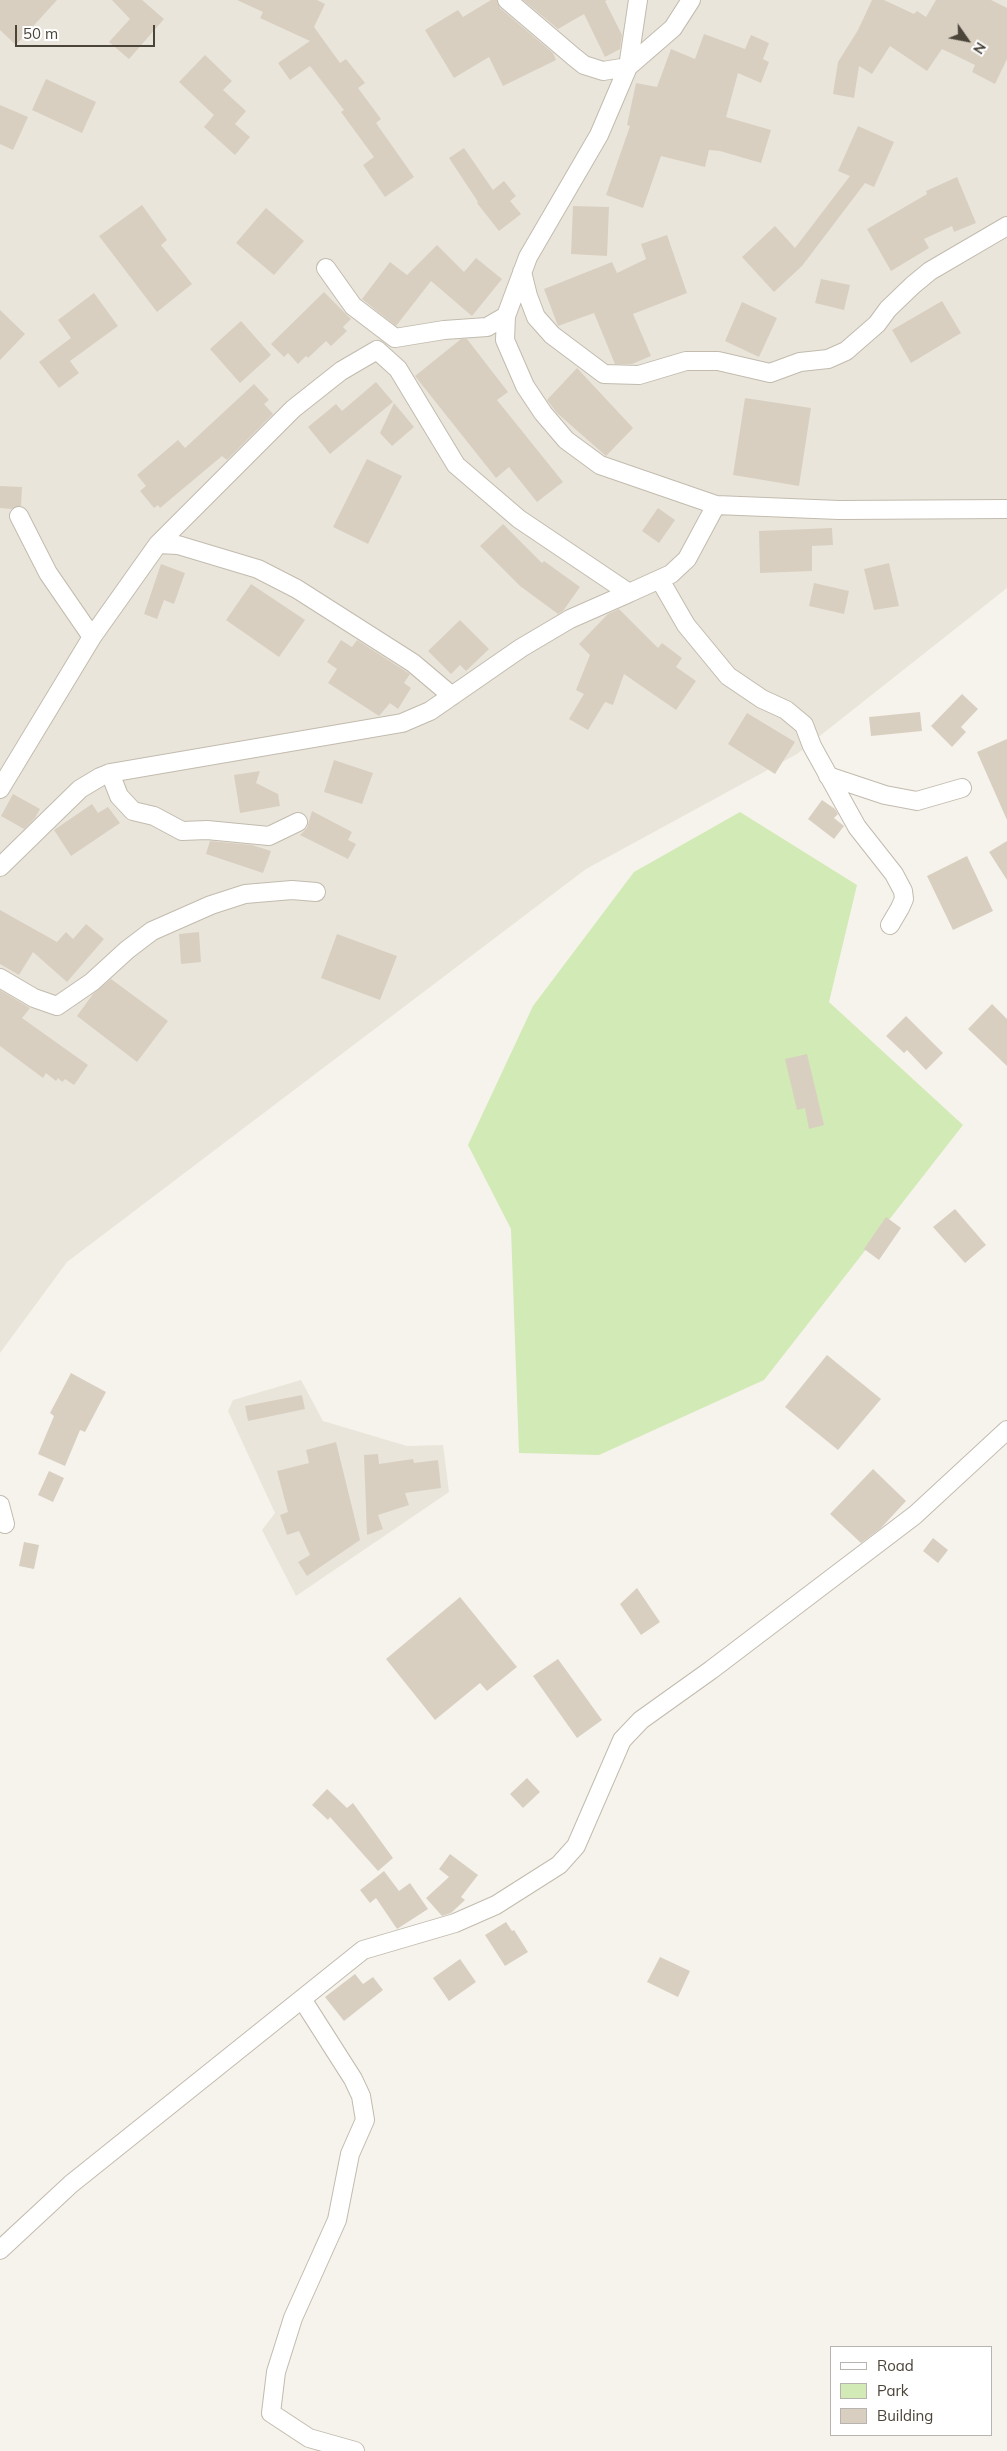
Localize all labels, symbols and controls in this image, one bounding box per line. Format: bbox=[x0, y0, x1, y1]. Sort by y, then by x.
scale bar bbox=[18, 15, 158, 47]
north arrow bbox=[942, 15, 992, 65]
text: 50 m bbox=[23, 24, 58, 43]
text: N bbox=[969, 39, 990, 58]
legend bbox=[830, 2346, 992, 2436]
text: Road bbox=[877, 2356, 914, 2375]
text: Park bbox=[877, 2381, 909, 2400]
text: Building bbox=[877, 2406, 933, 2425]

